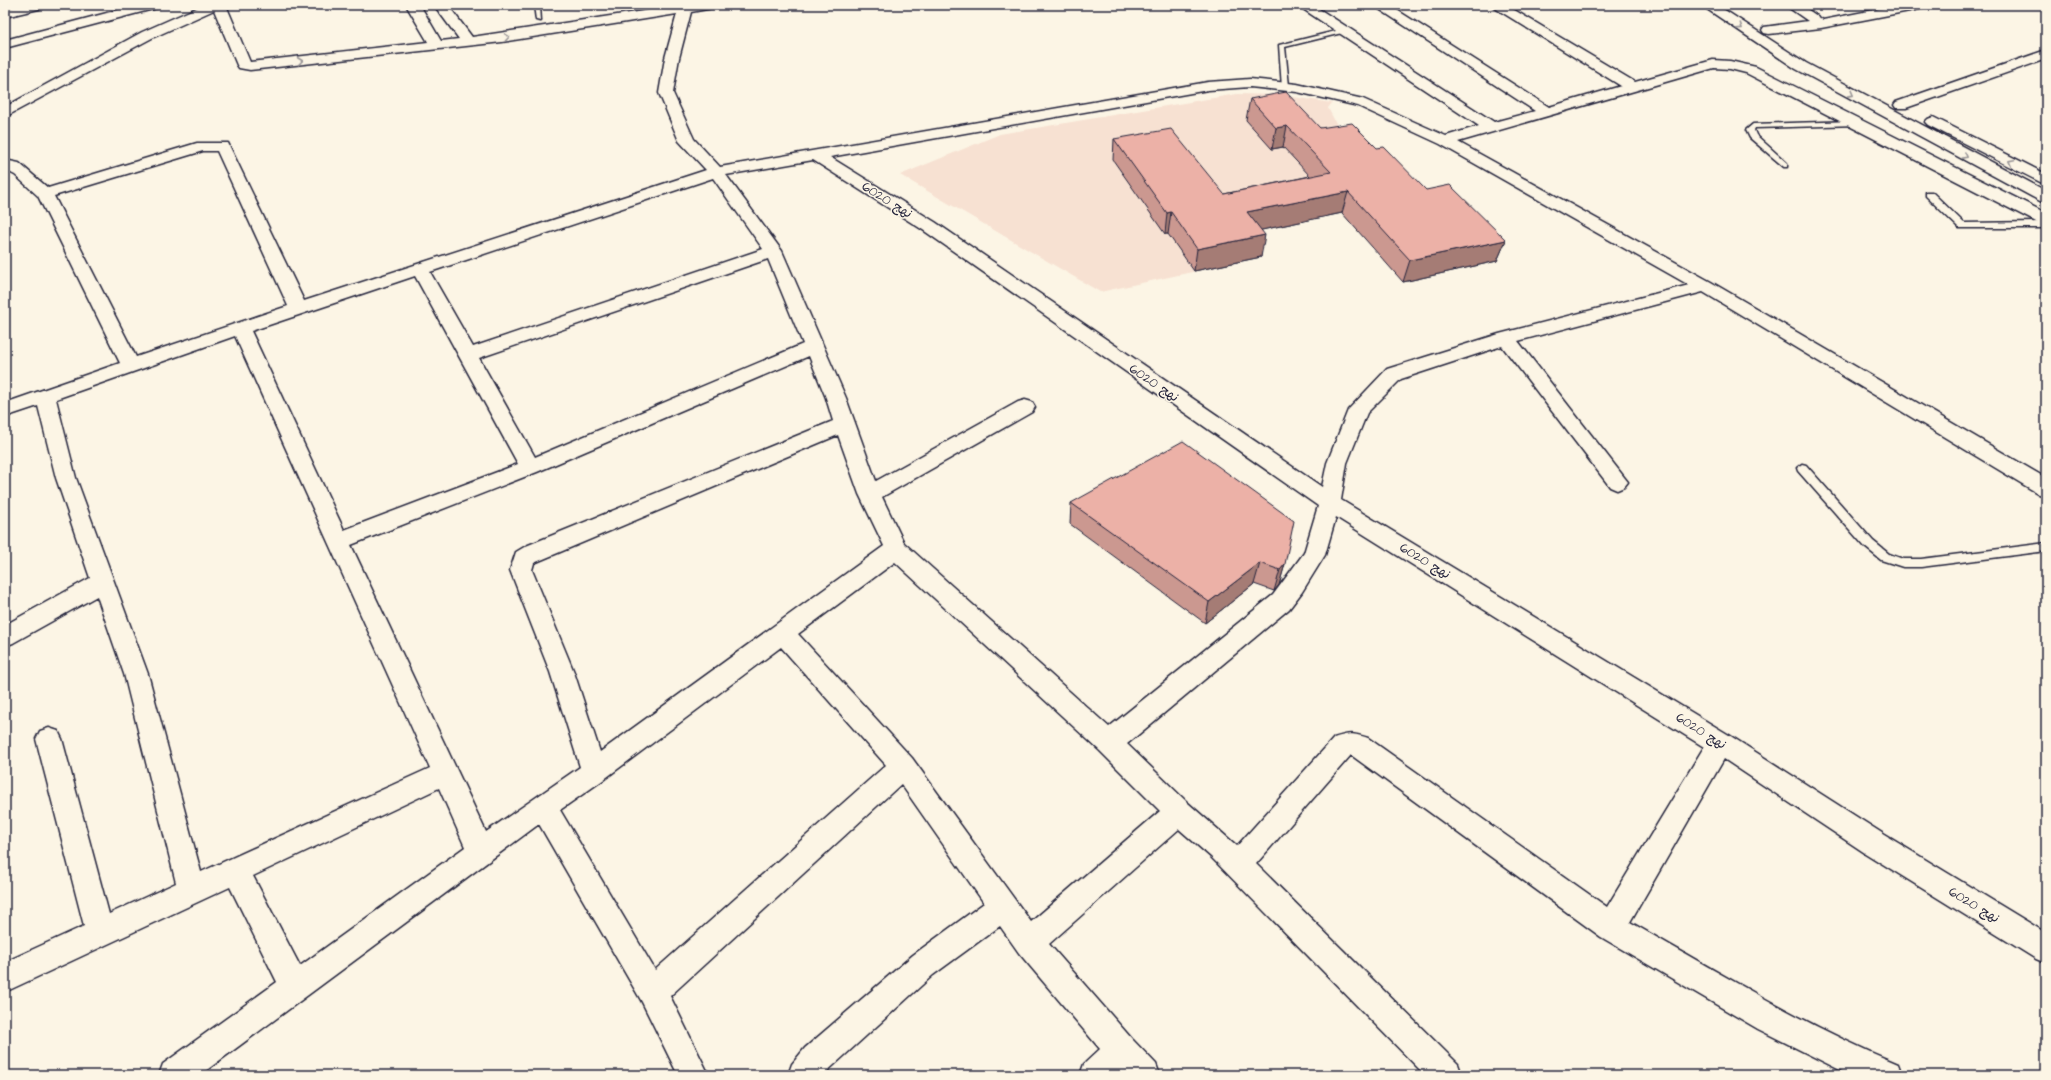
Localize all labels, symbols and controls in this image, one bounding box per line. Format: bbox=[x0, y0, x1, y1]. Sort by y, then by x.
one-way arrow bbox=[1735, 22, 1742, 29]
one-way arrow bbox=[504, 33, 510, 42]
one-way arrow bbox=[297, 57, 303, 66]
one-way arrow bbox=[1847, 90, 1854, 97]
one-way arrow bbox=[1961, 151, 1969, 158]
one-way arrow bbox=[2008, 159, 2015, 167]
street label: نهج 6020 bbox=[858, 177, 916, 223]
street label: نهج 6020 bbox=[1126, 360, 1182, 406]
street label: نهج 6020 bbox=[1396, 539, 1454, 583]
street label: نهج 6020 bbox=[1672, 708, 1730, 754]
street label: نهج 6020 bbox=[1945, 883, 2003, 927]

